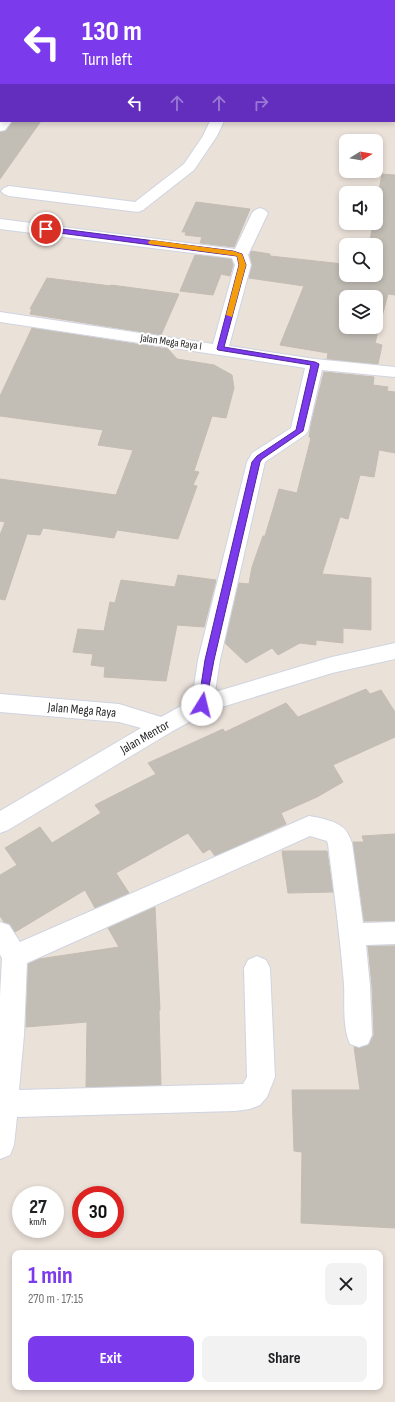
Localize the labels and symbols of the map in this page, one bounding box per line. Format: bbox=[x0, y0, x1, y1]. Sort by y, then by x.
north arrow bbox=[339, 134, 383, 178]
pin bbox=[29, 212, 63, 246]
street label: Jalan Mega Raya I bbox=[138, 331, 203, 353]
position arrow bbox=[181, 684, 223, 726]
street label: Jalan Mega Raya bbox=[46, 699, 117, 721]
street label: Jalan Mentor bbox=[117, 716, 173, 758]
speed limit sign: 30 bbox=[72, 1186, 124, 1238]

